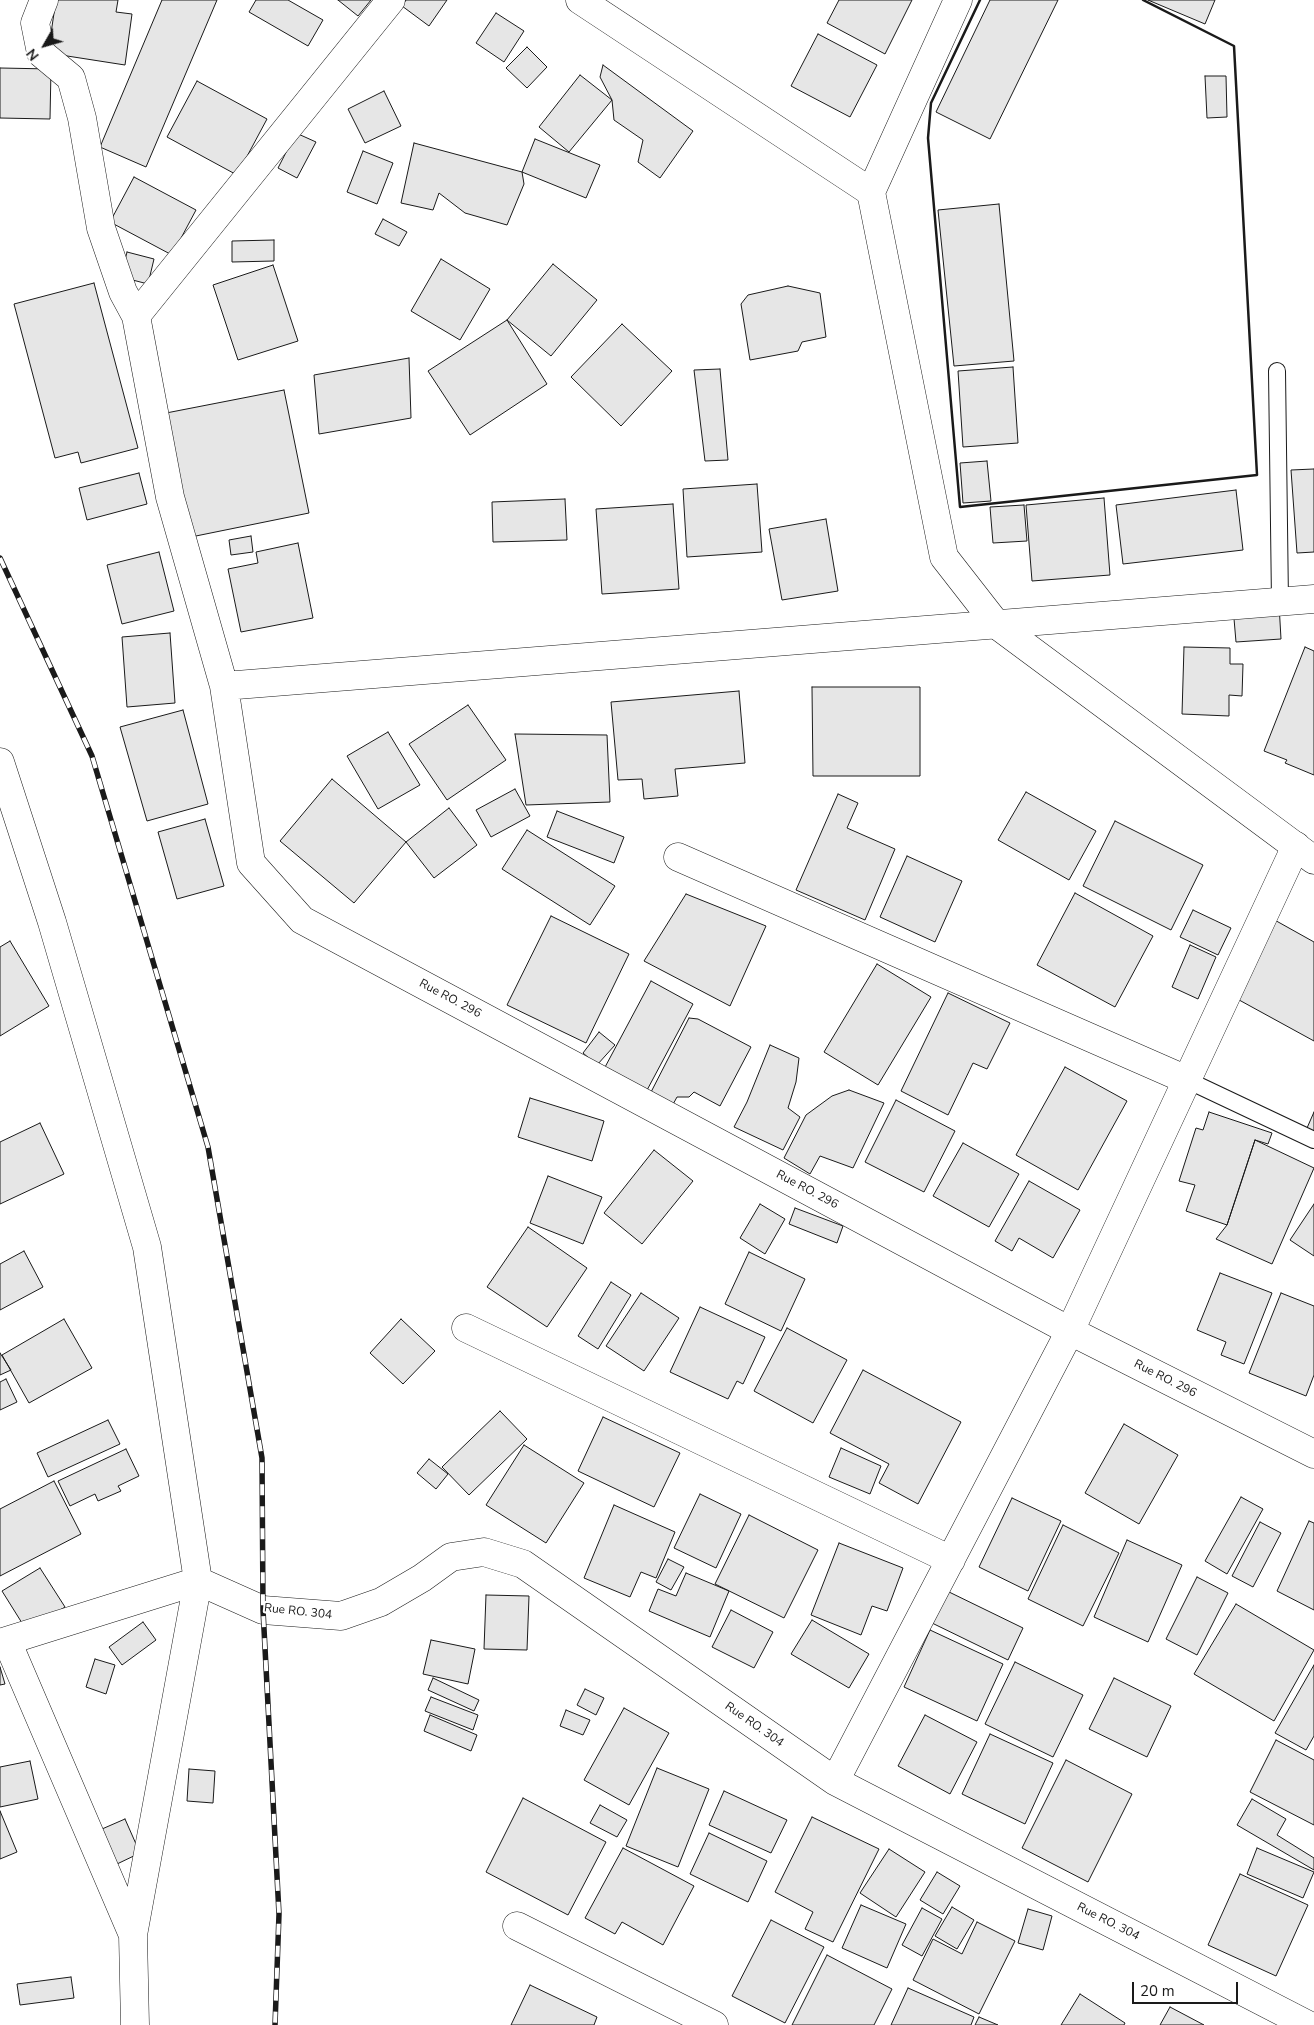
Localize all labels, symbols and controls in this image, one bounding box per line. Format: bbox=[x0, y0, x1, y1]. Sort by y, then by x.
north arrow bbox=[20, 20, 70, 70]
text: N bbox=[22, 45, 44, 65]
street label: Rue RO. 296 bbox=[416, 977, 484, 1021]
street label: Rue RO. 296 bbox=[773, 1168, 841, 1212]
street label: Rue RO. 296 bbox=[1131, 1357, 1199, 1401]
street label: Rue RO. 304 bbox=[263, 1601, 333, 1623]
street label: Rue RO. 304 bbox=[722, 1699, 786, 1751]
street label: Rue RO. 304 bbox=[1074, 1900, 1142, 1944]
scale bar bbox=[1134, 1972, 1240, 2004]
text: 20 m bbox=[1140, 1981, 1175, 2001]

